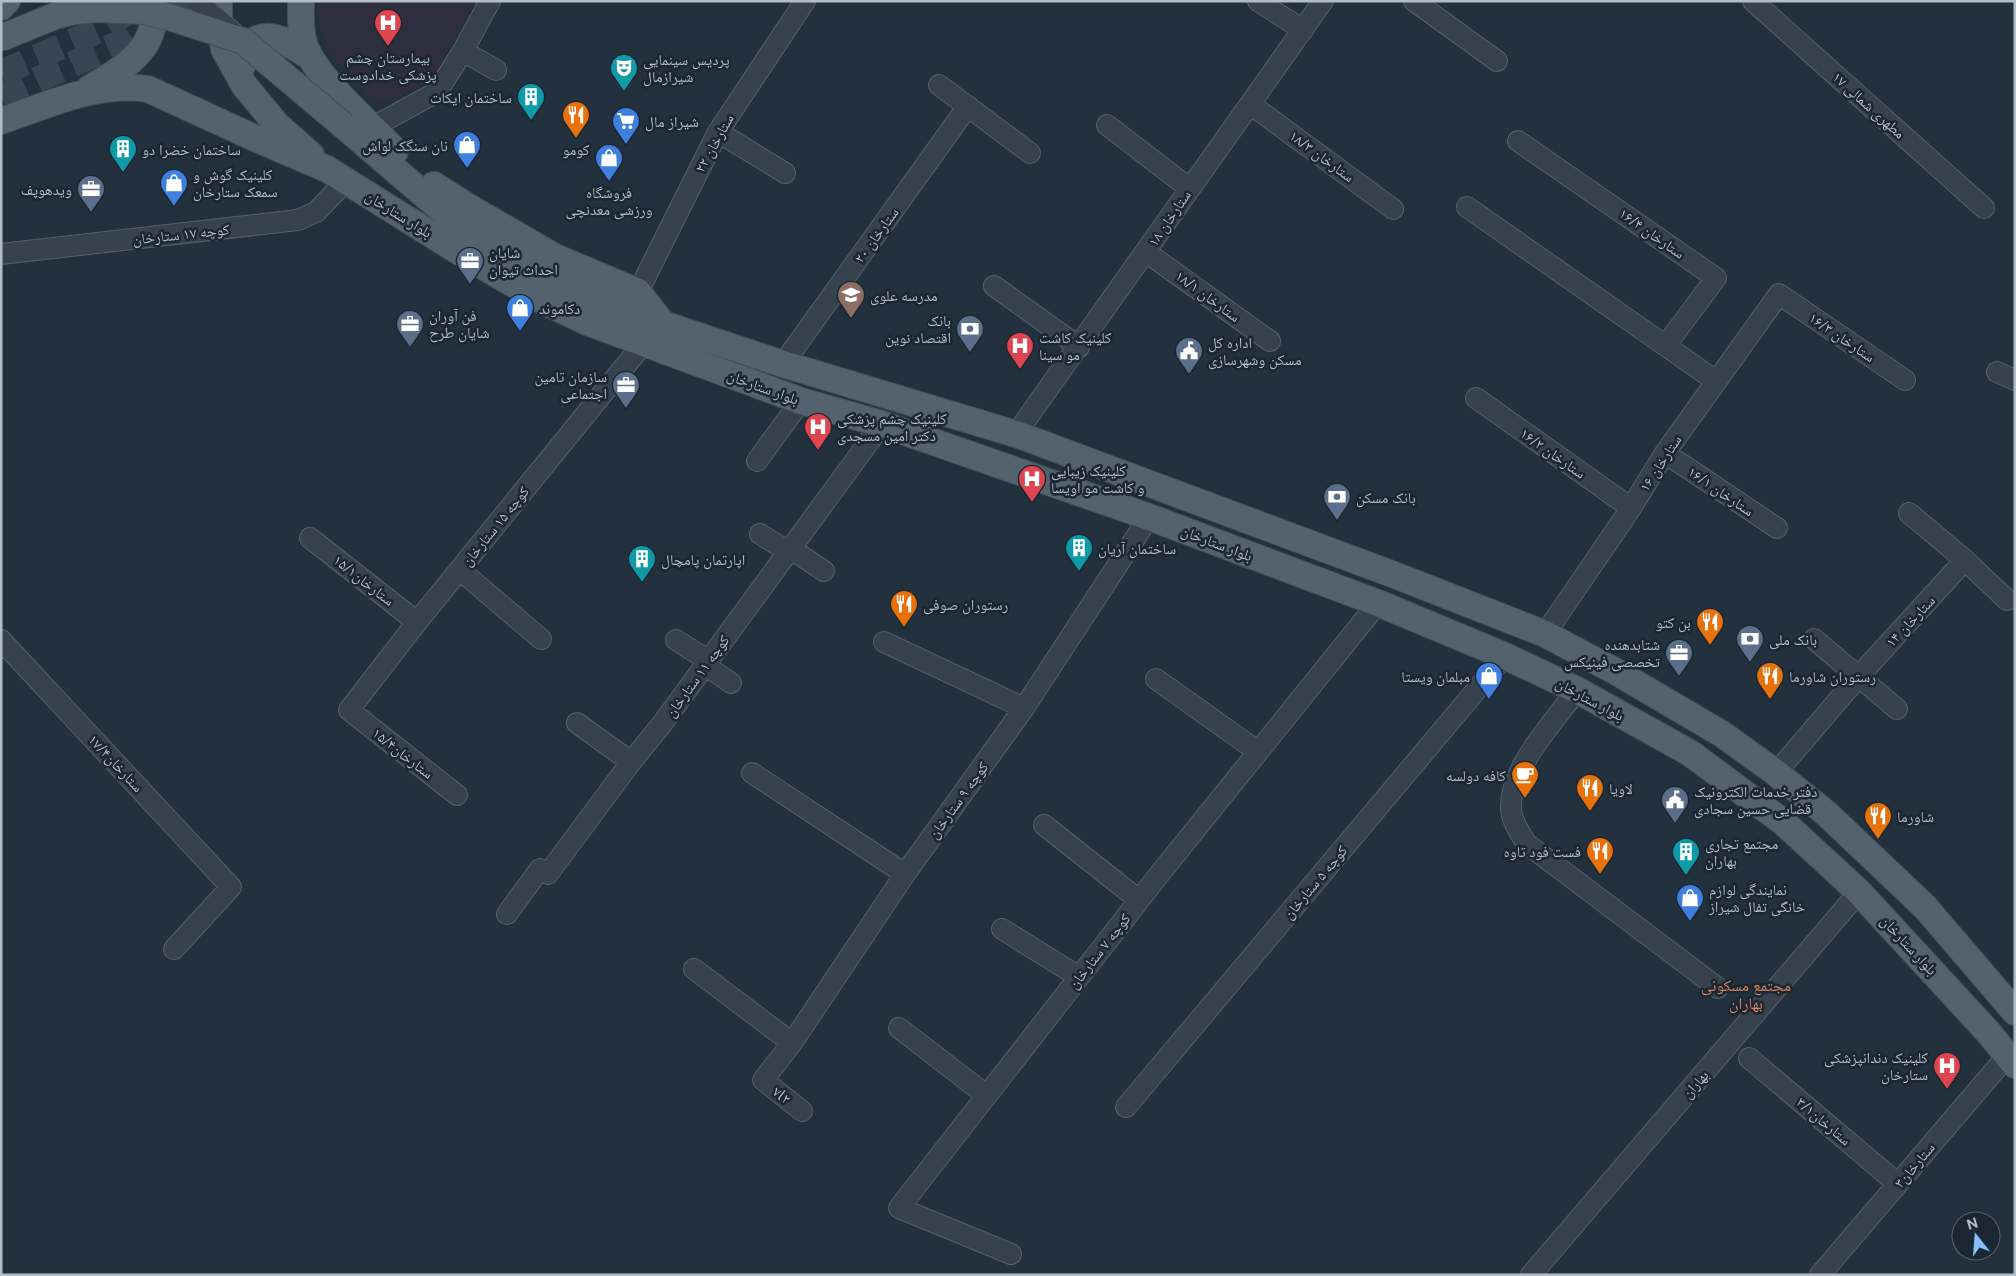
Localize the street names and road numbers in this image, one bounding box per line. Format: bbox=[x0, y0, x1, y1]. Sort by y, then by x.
street label: ۱۷ مطهری شمالی bbox=[1828, 68, 1909, 144]
street label: ۲۲ ستارخان bbox=[691, 111, 739, 176]
street label: ۱۸/۳ ستارخان bbox=[1285, 127, 1358, 187]
street label: بلوار ستارخان bbox=[362, 187, 435, 243]
street label: ۱۸ ستارخان bbox=[1144, 187, 1196, 250]
street label: ۲۰ ستارخان bbox=[850, 204, 903, 267]
street label: ۱۶/۴ ستارخان bbox=[1615, 204, 1688, 263]
street label: کوچه ۱۷ ستارخان bbox=[132, 220, 231, 250]
street label: ۱۸/۱ ستارخان bbox=[1171, 267, 1244, 327]
street label: ۱۶/۳ ستارخان bbox=[1805, 309, 1878, 367]
street label: بلوار ستارخان bbox=[724, 366, 801, 410]
street label: ۱۶/۲ ستارخان bbox=[1516, 424, 1589, 483]
street label: ۱۶ ستارخان bbox=[1635, 431, 1686, 496]
street label: ۱۶/۱ ستارخان bbox=[1684, 463, 1757, 521]
street label: کوچه ۱۵ ستارخان bbox=[458, 483, 534, 570]
street label: بلوار ستارخان bbox=[1178, 522, 1255, 566]
street label: ستارخان۱۵/۱ bbox=[329, 551, 398, 611]
street label: ۱۴ ستارخان bbox=[1882, 592, 1940, 652]
street label: کوچه ۱۱ ستارخان bbox=[662, 632, 734, 722]
street label: بلوار ستارخان bbox=[1552, 674, 1627, 726]
street label: ستارخان۱۵/۴ bbox=[368, 724, 437, 784]
street label: ستارخان۱۷/۴ bbox=[84, 731, 147, 797]
street label: کوچه ۹ ستارخان bbox=[924, 758, 993, 843]
street label: کوچه ۵ ستارخان bbox=[1279, 842, 1352, 923]
street label: کوچه ۷ ستارخان bbox=[1064, 910, 1135, 993]
street label: بلوار ستارخان bbox=[1876, 912, 1941, 980]
street label: بهاران bbox=[1678, 1066, 1713, 1103]
street label: ۷l۲ bbox=[770, 1083, 795, 1107]
street label: ستارخان۳/۱ bbox=[1792, 1093, 1855, 1150]
street label: ستارخان۳ bbox=[1890, 1139, 1939, 1192]

